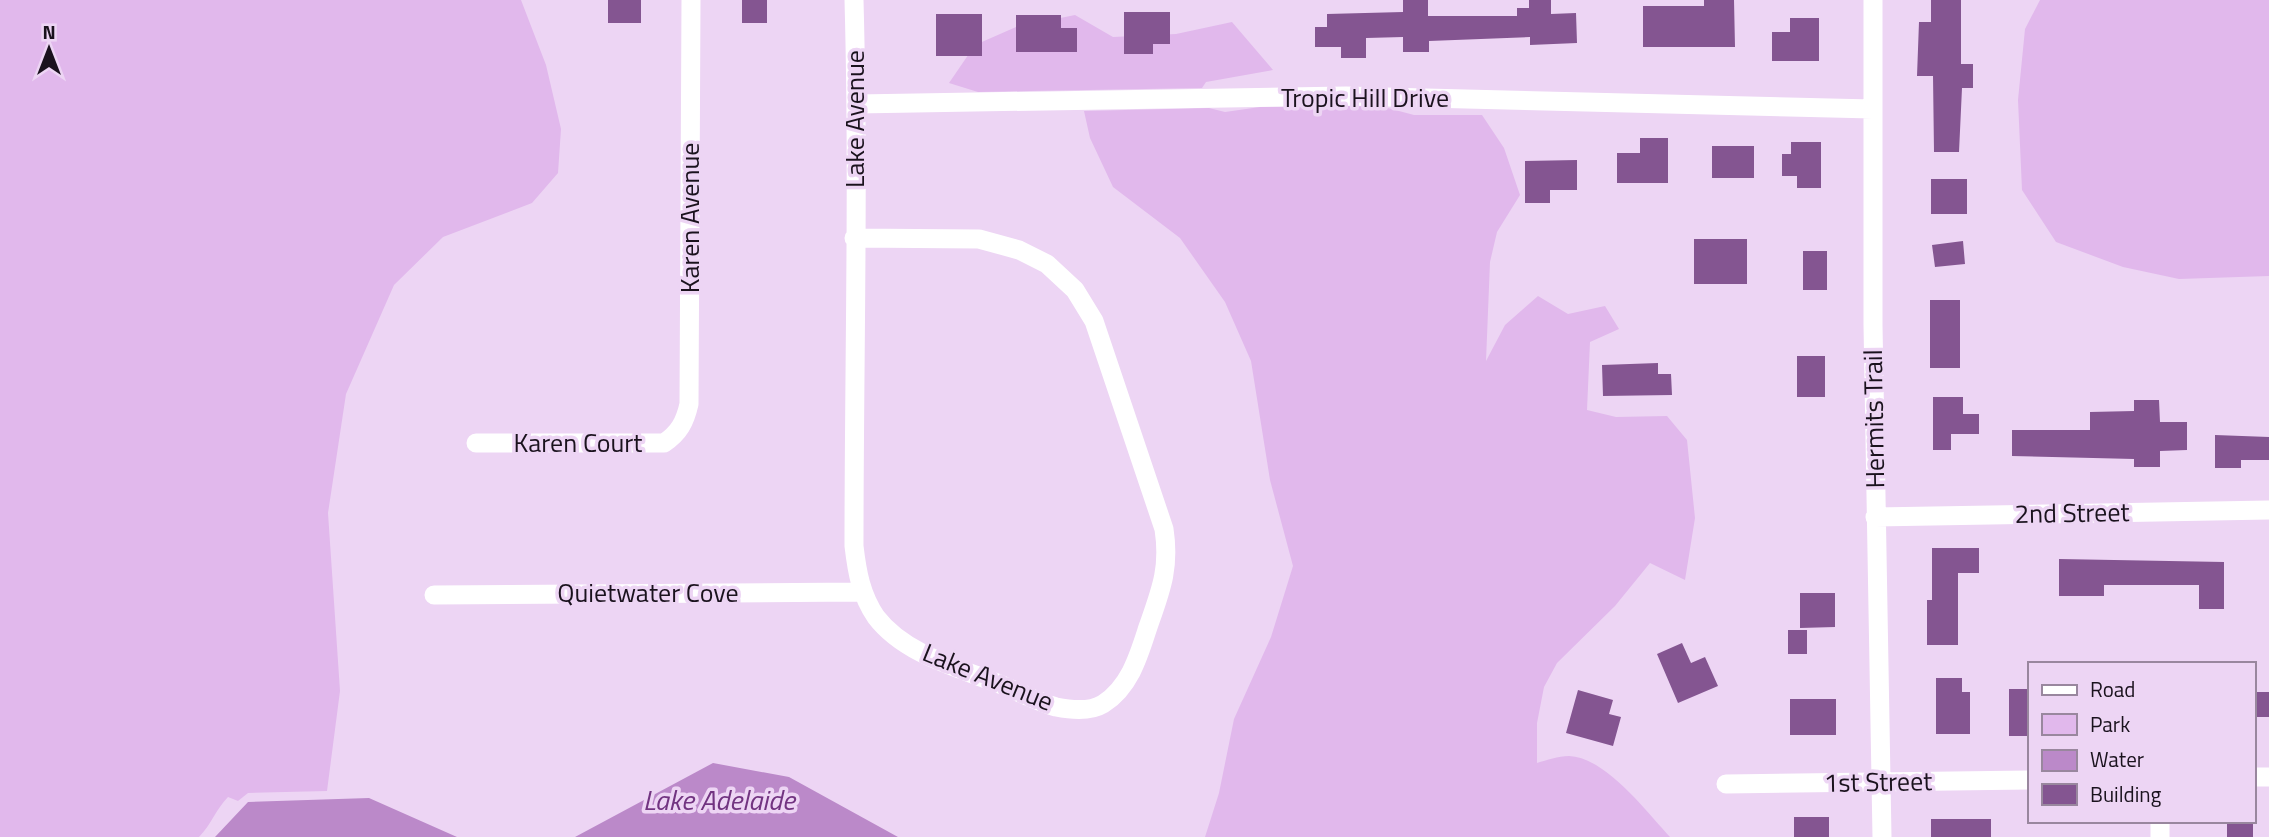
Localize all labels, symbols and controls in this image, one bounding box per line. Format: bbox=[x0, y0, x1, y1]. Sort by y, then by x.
north arrow bbox=[14, 14, 84, 84]
text: N bbox=[42, 17, 56, 46]
street label: Lake Avenue bbox=[835, 50, 874, 188]
street label: Tropic Hill Drive bbox=[1281, 78, 1449, 117]
street label: Karen Avenue bbox=[670, 143, 709, 293]
street label: Hermits Trail bbox=[1853, 349, 1894, 489]
street label: Karen Court bbox=[514, 423, 642, 462]
street label: 2nd Street bbox=[2014, 492, 2130, 533]
street label: Quietwater Cove bbox=[557, 573, 739, 612]
street label: Lake Avenue bbox=[917, 633, 1059, 720]
legend bbox=[2028, 662, 2255, 823]
text: Road bbox=[2090, 673, 2135, 705]
text: Park bbox=[2090, 708, 2130, 740]
text: Water bbox=[2090, 743, 2144, 775]
street label: 1st Street bbox=[1823, 761, 1933, 802]
water label: Lake Adelaide bbox=[643, 778, 797, 821]
text: Building bbox=[2090, 778, 2162, 810]

